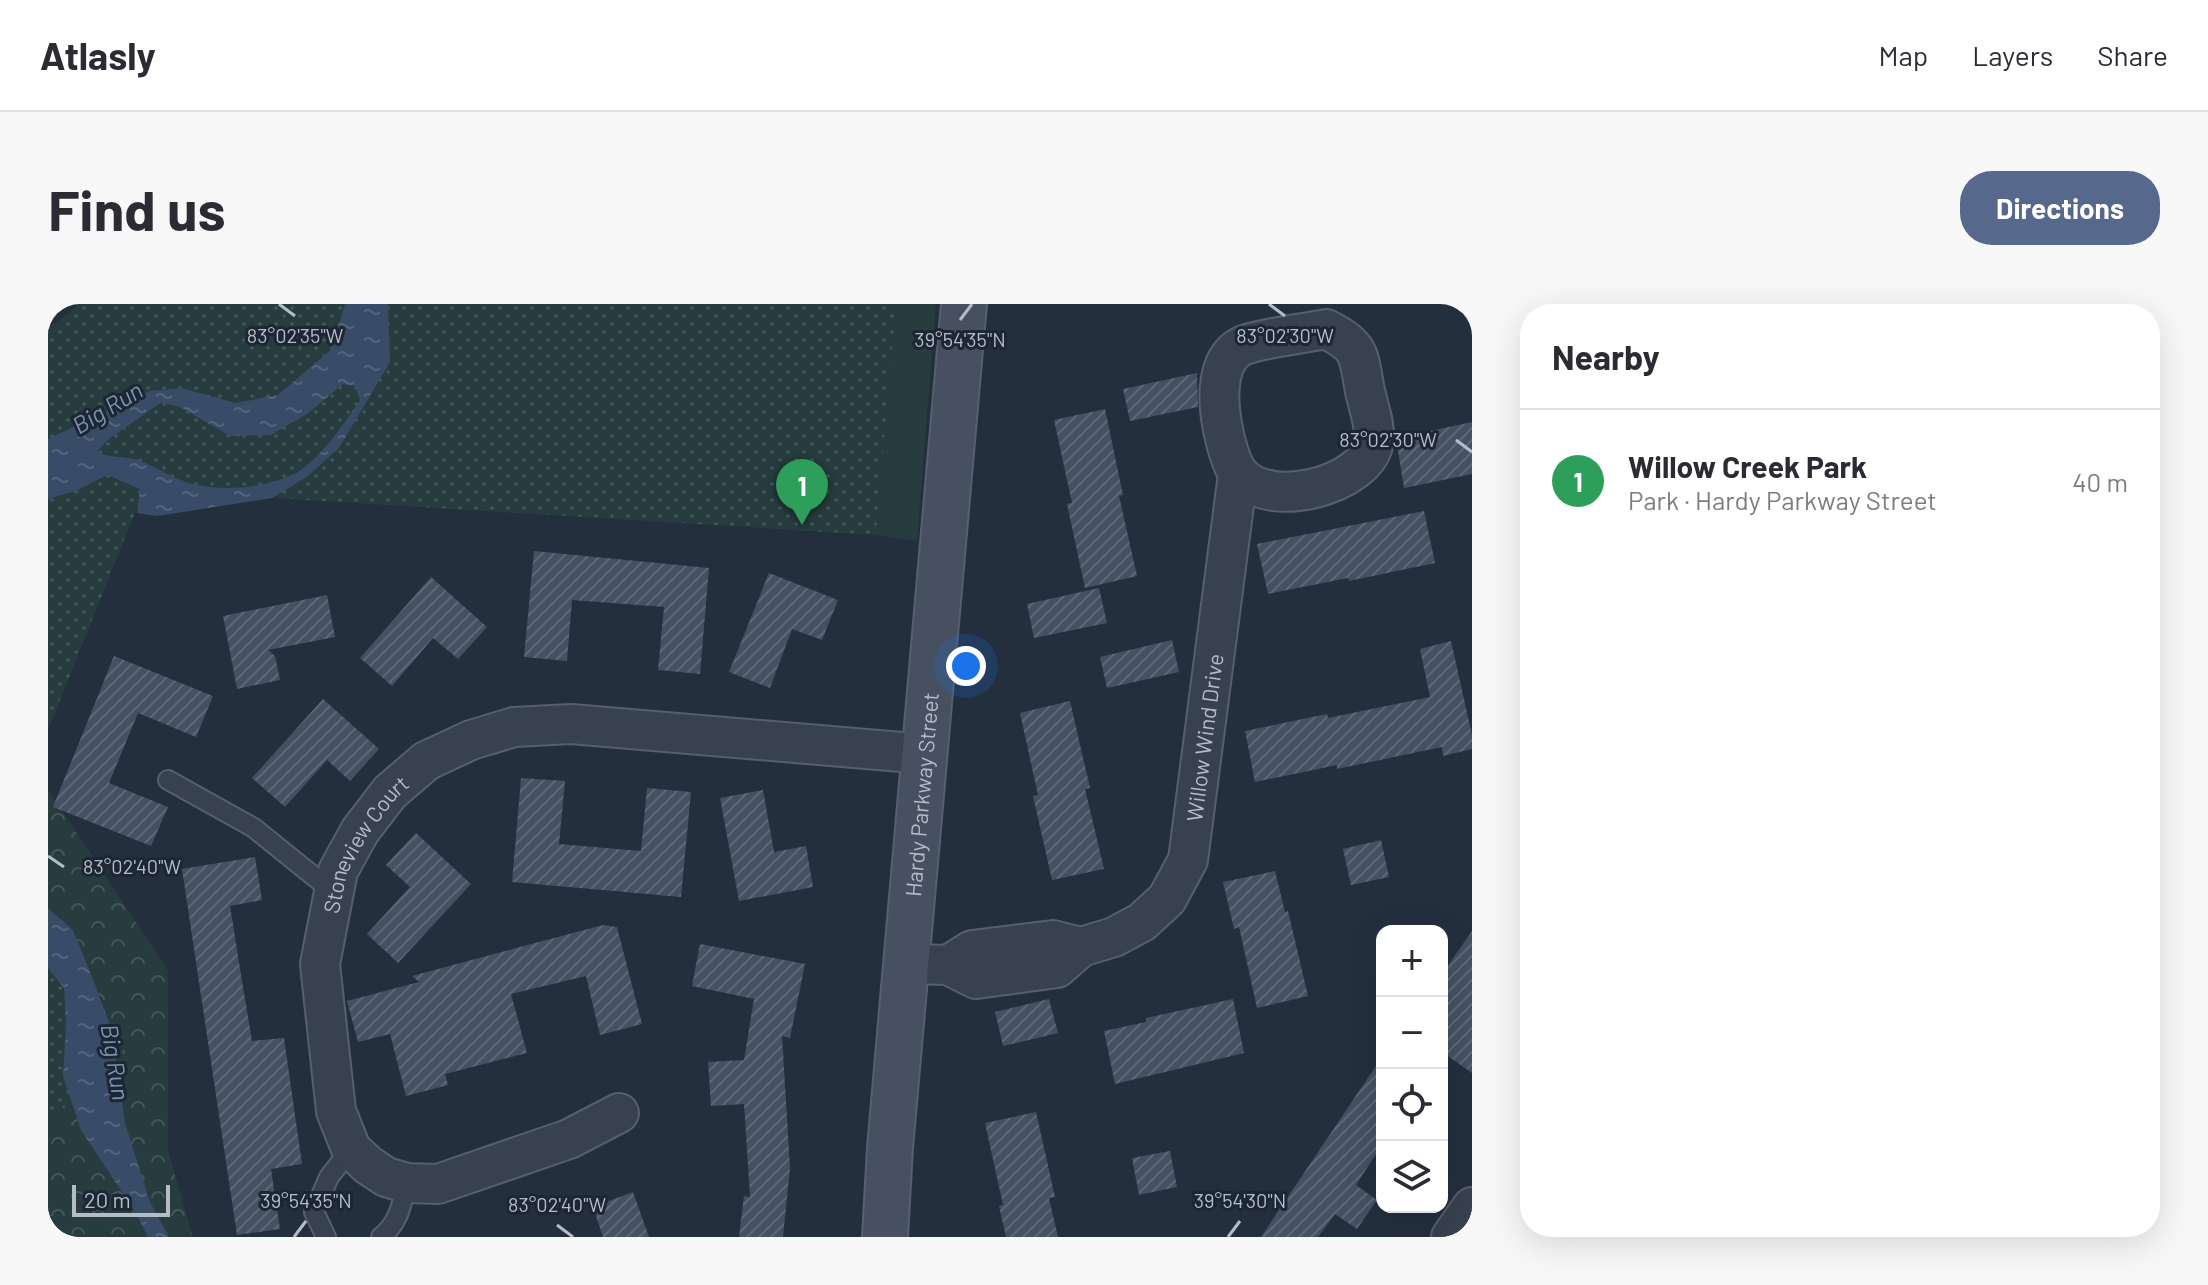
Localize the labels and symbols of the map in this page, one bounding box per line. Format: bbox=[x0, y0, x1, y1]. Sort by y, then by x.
text: 83°02'35"W bbox=[247, 323, 344, 347]
text: 83°02'30"W bbox=[1236, 323, 1334, 347]
text: 39°54'35"N bbox=[914, 327, 1006, 351]
water label: Big Run bbox=[67, 375, 147, 439]
text: 83°02'30"W bbox=[1339, 427, 1437, 451]
pin: 1 bbox=[776, 459, 828, 525]
your location bbox=[946, 646, 986, 686]
street label: Willow Wind Drive bbox=[1180, 652, 1228, 823]
street label: Hardy Parkway Street bbox=[899, 691, 943, 898]
street label: Stoneview Court bbox=[317, 769, 413, 915]
text: 83°02'40"W bbox=[83, 854, 181, 878]
water label: Big Run bbox=[96, 1022, 136, 1102]
scale bar bbox=[72, 1181, 170, 1217]
text: 39°54'35"N bbox=[260, 1188, 352, 1212]
text: 39°54'30"N bbox=[1194, 1188, 1286, 1212]
text: 83°02'40"W bbox=[508, 1192, 606, 1216]

